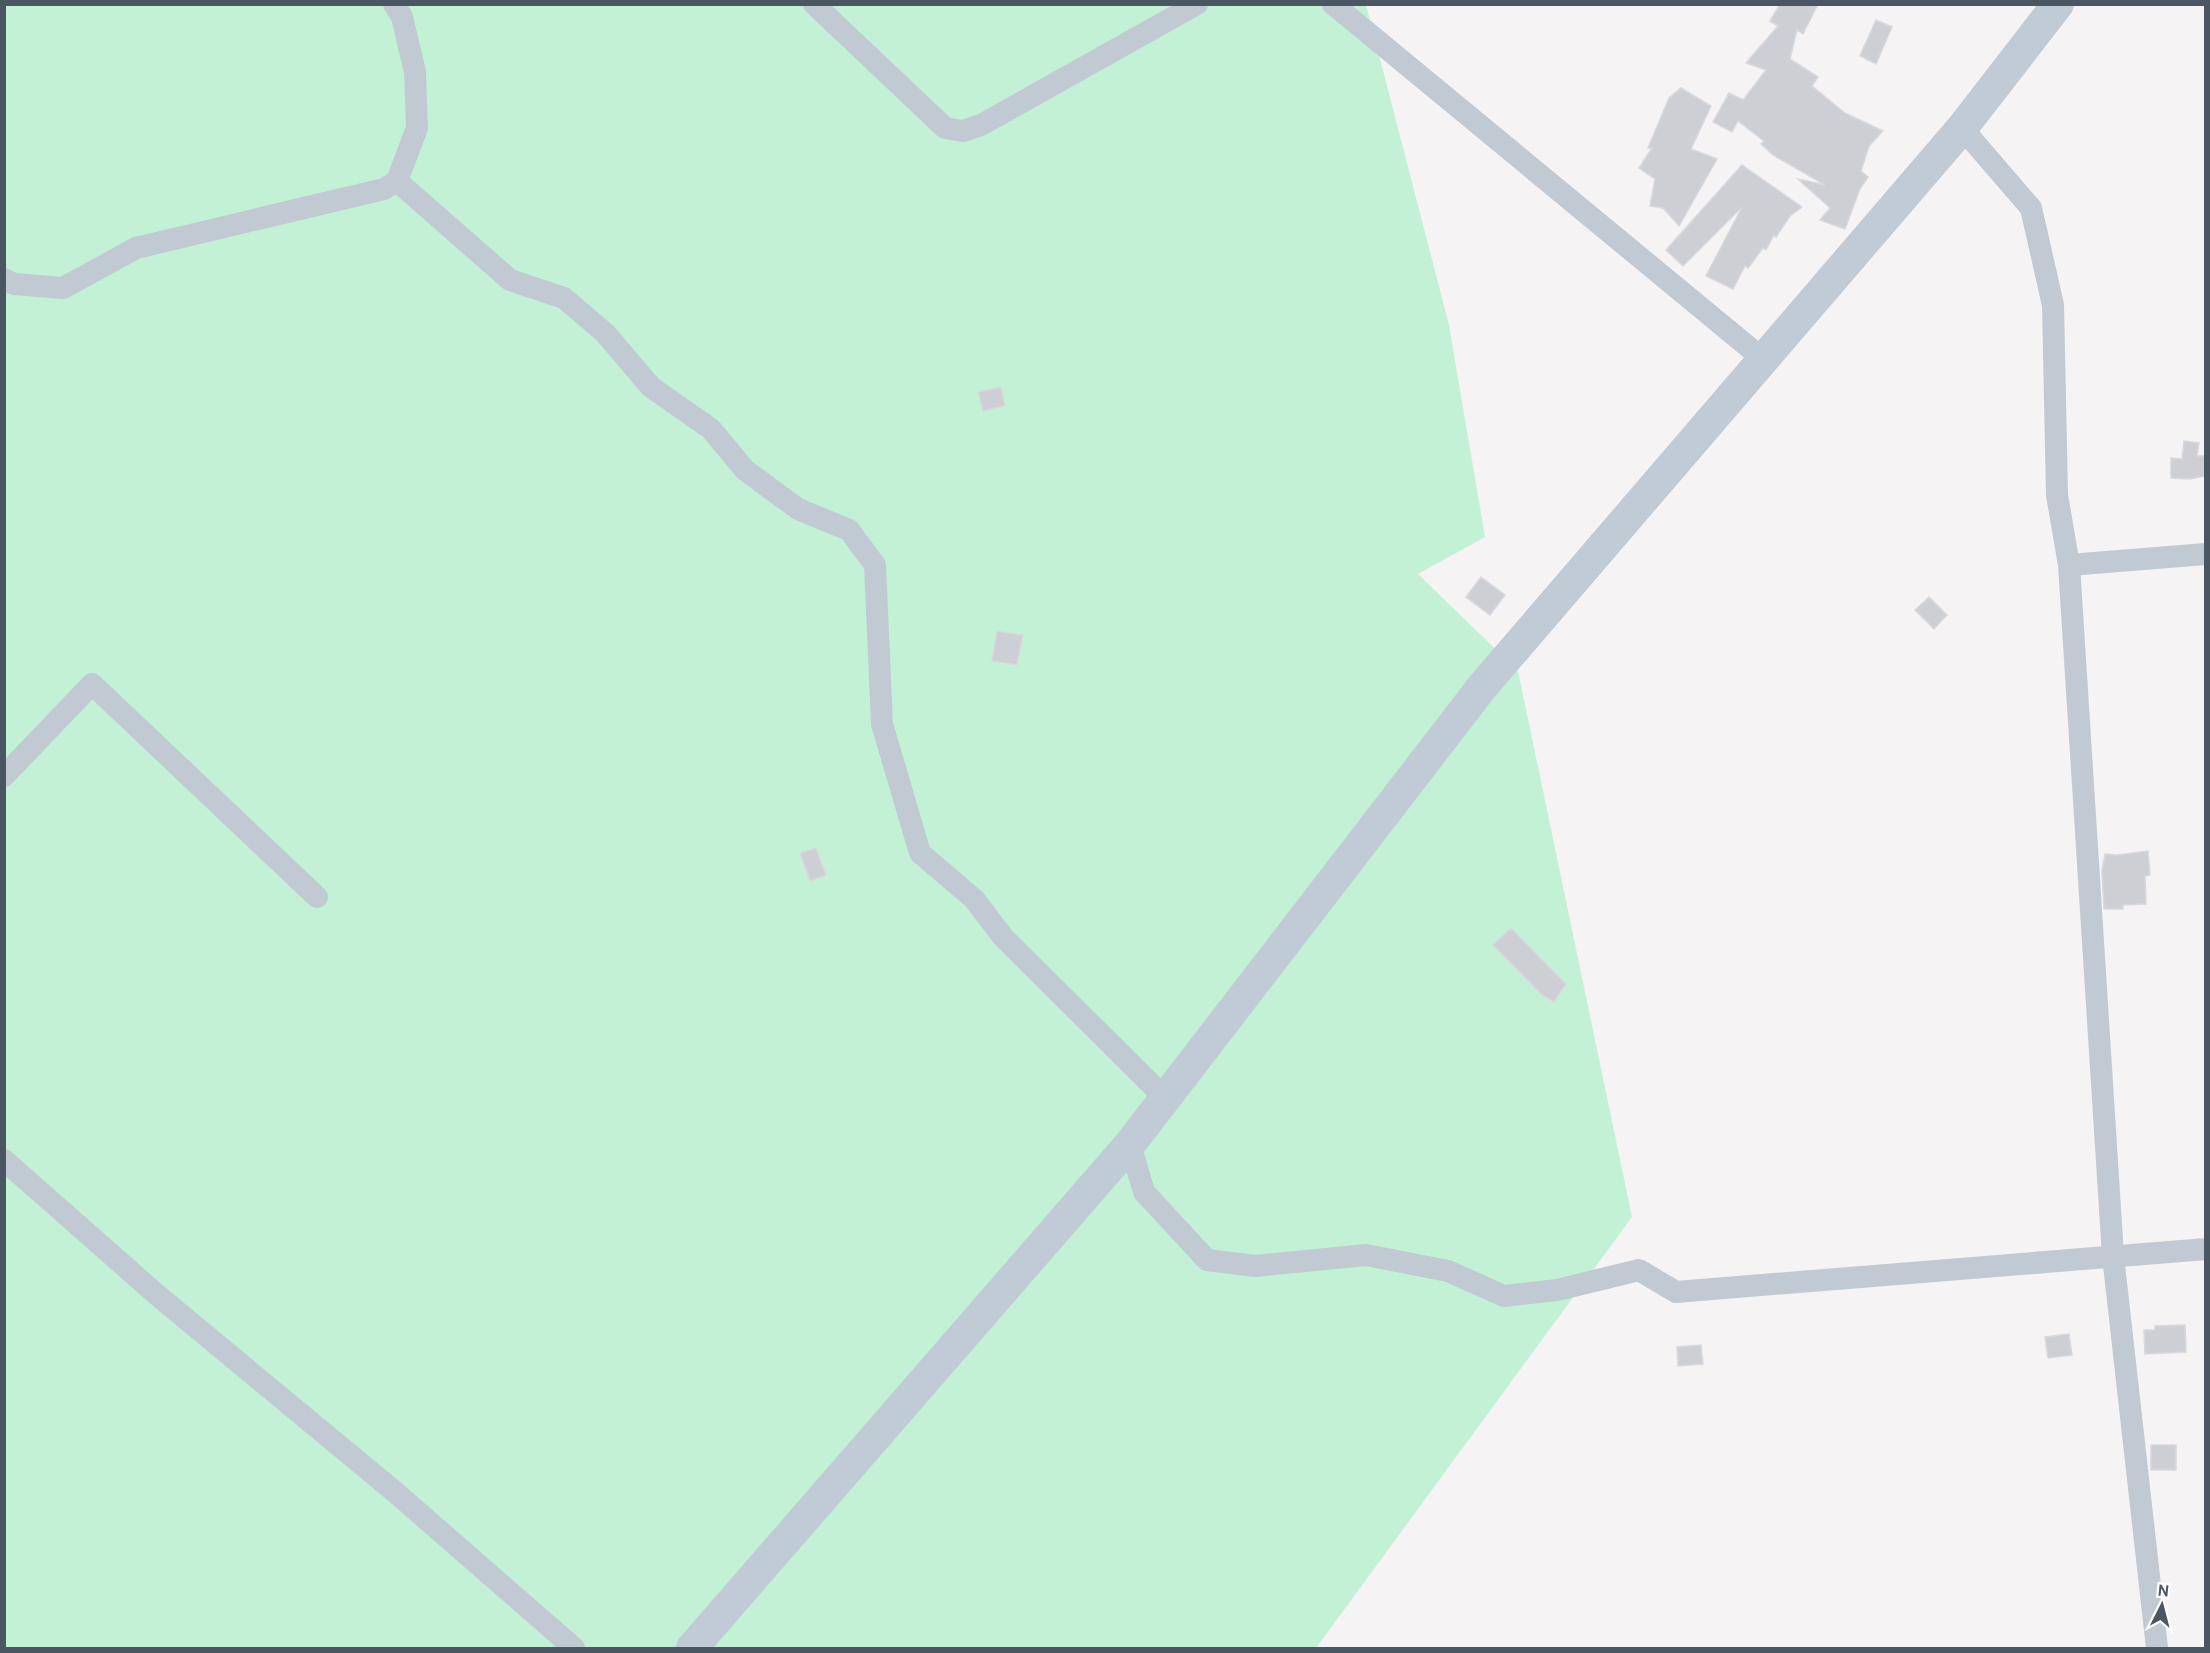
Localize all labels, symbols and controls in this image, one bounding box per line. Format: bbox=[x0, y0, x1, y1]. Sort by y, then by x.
north arrow bbox=[2132, 1575, 2192, 1635]
text: N bbox=[2157, 1581, 2170, 1601]

